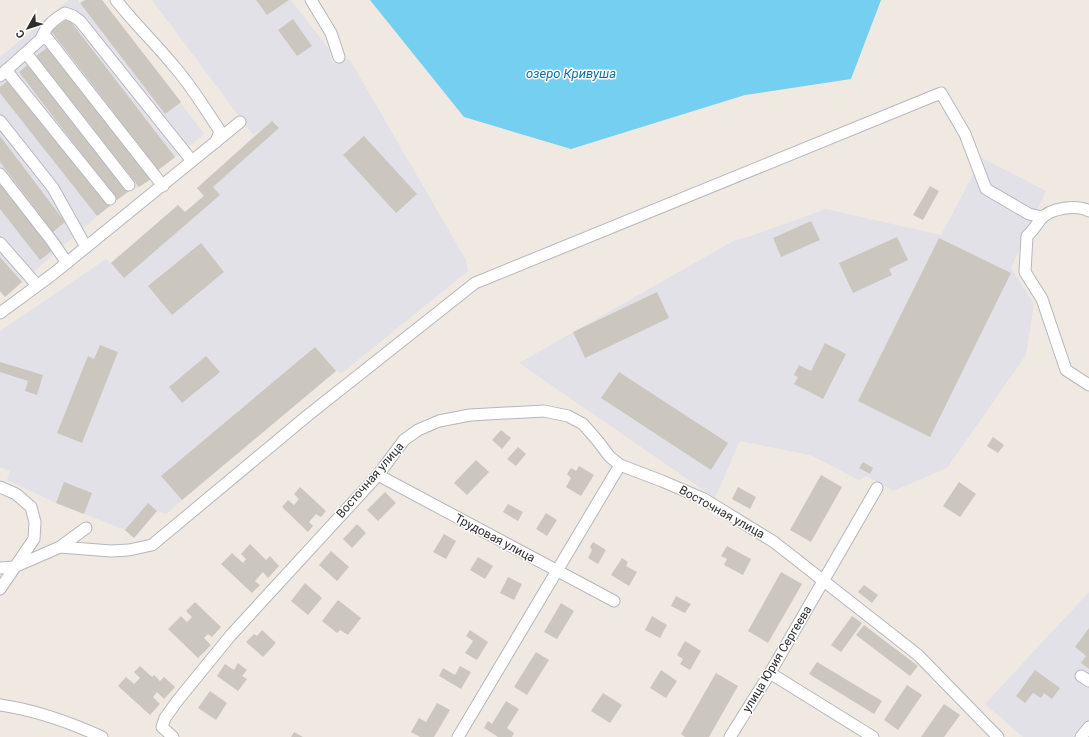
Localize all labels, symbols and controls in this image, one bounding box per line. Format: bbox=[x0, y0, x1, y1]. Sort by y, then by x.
north arrow bbox=[8, 8, 48, 48]
text: С bbox=[13, 27, 28, 41]
water label: озеро Кривуша bbox=[526, 66, 616, 81]
street label: Восточная улица bbox=[333, 439, 407, 521]
street label: Восточная улица bbox=[677, 483, 767, 541]
street label: Трудовая улица bbox=[453, 511, 537, 565]
street label: улица Юрия Сергеева bbox=[740, 603, 814, 715]

